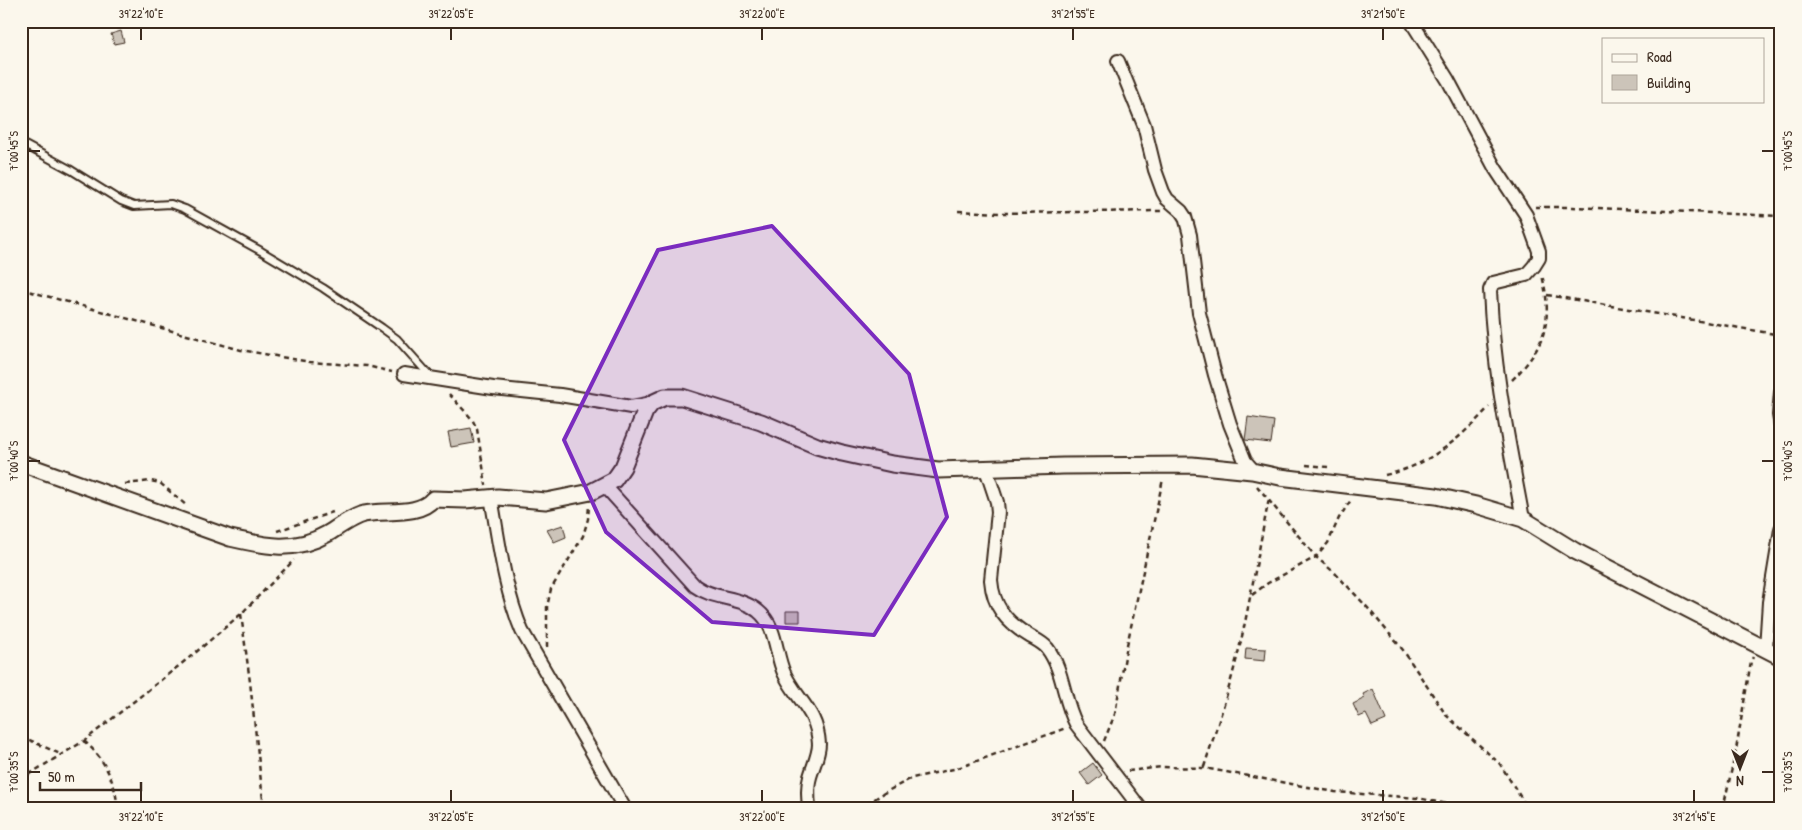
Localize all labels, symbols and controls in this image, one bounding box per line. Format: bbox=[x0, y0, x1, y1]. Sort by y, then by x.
text: 39°22'10"E bbox=[119, 5, 164, 22]
text: 39°22'05"E bbox=[428, 5, 474, 22]
text: 39°22'00"E bbox=[739, 5, 785, 22]
text: 39°21'55"E bbox=[1051, 5, 1095, 22]
text: 39°21'50"E bbox=[1361, 5, 1406, 22]
legend bbox=[1602, 38, 1764, 102]
text: Road bbox=[1647, 46, 1672, 67]
text: Building bbox=[1647, 72, 1691, 93]
text: 7°00'45"S bbox=[5, 130, 22, 171]
text: 7°00'45"S bbox=[1779, 130, 1796, 171]
text: 7°00'40"S bbox=[5, 440, 22, 481]
text: 7°00'40"S bbox=[1779, 440, 1796, 481]
north arrow bbox=[1714, 742, 1764, 792]
text: 7°00'35"S bbox=[5, 751, 22, 793]
text: 7°00'35"S bbox=[1779, 751, 1796, 793]
scale bar bbox=[40, 760, 141, 792]
text: 50 m bbox=[48, 766, 75, 787]
text: N bbox=[1736, 772, 1744, 791]
text: 39°22'10"E bbox=[119, 808, 164, 825]
text: 39°22'05"E bbox=[428, 808, 474, 825]
text: 39°22'00"E bbox=[739, 808, 785, 825]
text: 39°21'55"E bbox=[1051, 808, 1095, 825]
text: 39°21'50"E bbox=[1361, 808, 1406, 825]
text: 39°21'45"E bbox=[1672, 808, 1716, 825]

